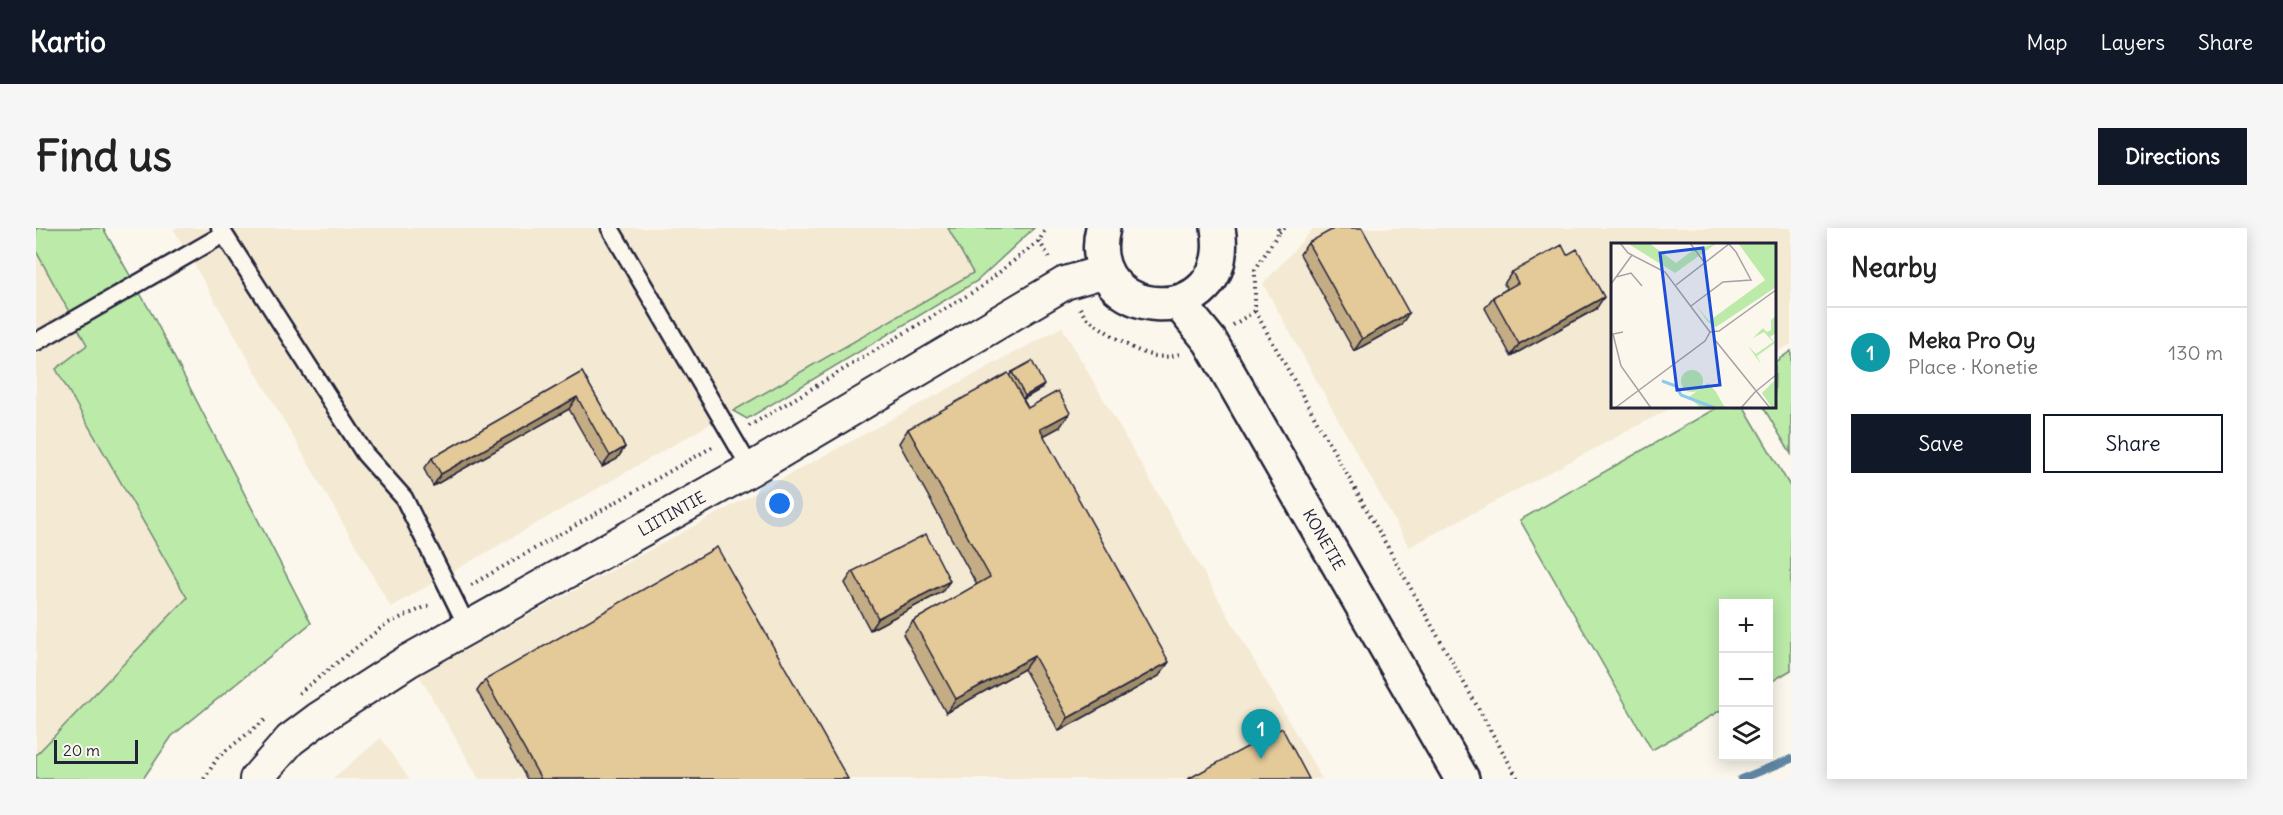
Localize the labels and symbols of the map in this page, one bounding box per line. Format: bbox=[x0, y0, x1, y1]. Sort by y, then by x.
inset map bbox=[1611, 243, 1776, 408]
street label: LIITINTIE bbox=[635, 487, 709, 540]
your location bbox=[765, 489, 794, 518]
street label: KONETIE bbox=[1299, 505, 1350, 574]
pin: 1 bbox=[1242, 710, 1280, 759]
scale bar bbox=[54, 737, 138, 764]

